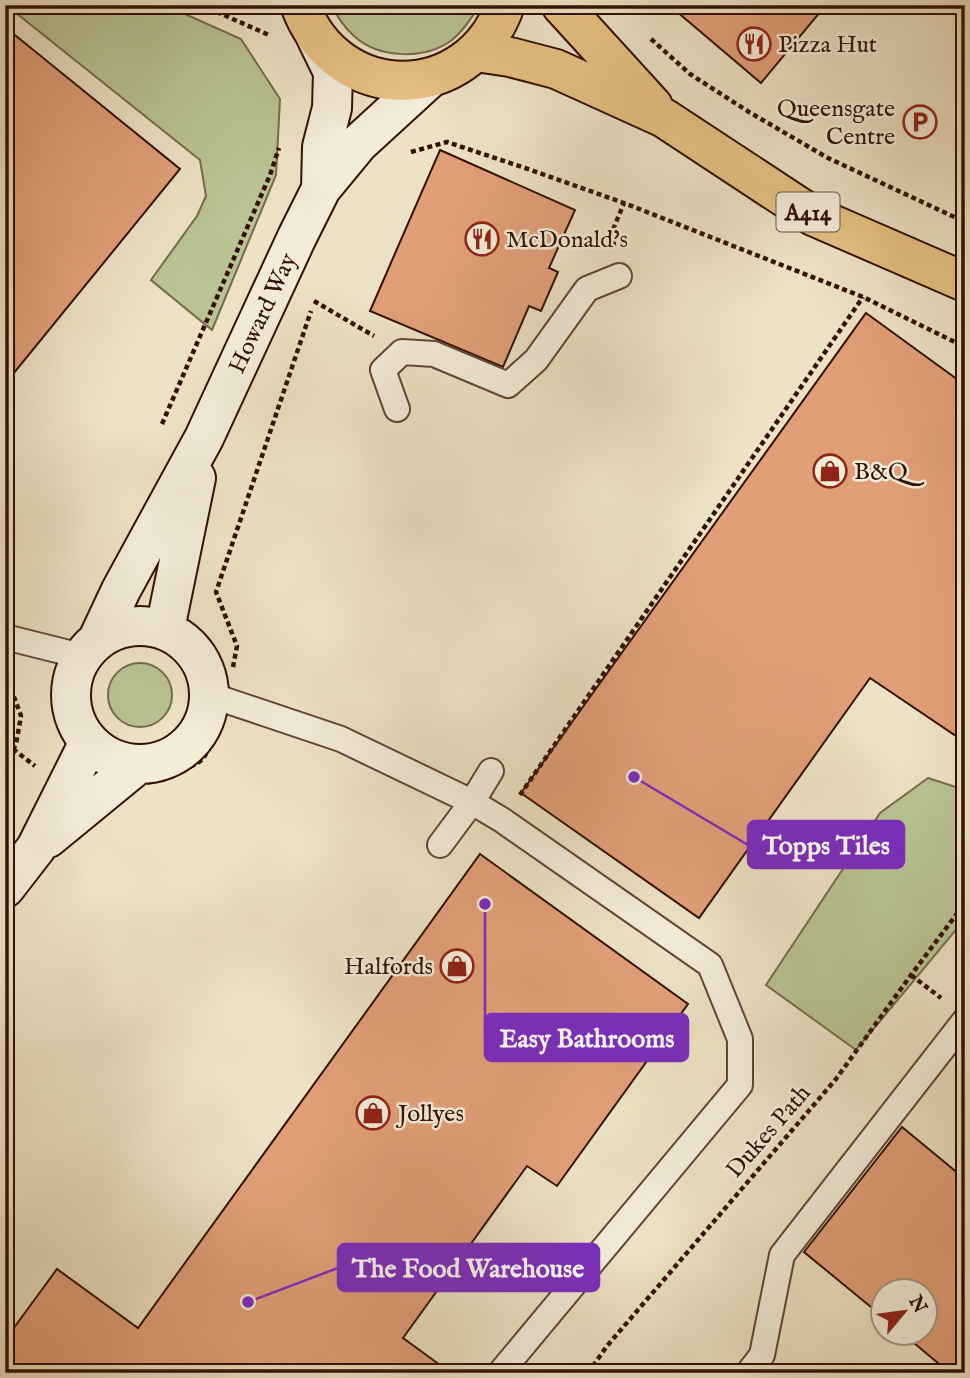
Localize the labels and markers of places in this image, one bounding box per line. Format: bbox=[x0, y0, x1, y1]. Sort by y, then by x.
restaurant icon: Pizza Hut bbox=[735, 25, 773, 63]
place label: Pizza Hut bbox=[778, 30, 877, 61]
place label: Queensgate Centre bbox=[777, 94, 895, 153]
parking icon: Queensgate Centre bbox=[901, 103, 939, 141]
restaurant icon: McDonald's bbox=[463, 220, 501, 258]
place label: McDonald's bbox=[506, 225, 628, 256]
shop icon: B&Q bbox=[811, 452, 849, 490]
place label: B&Q bbox=[854, 457, 925, 488]
callout: Topps Tiles bbox=[748, 821, 904, 868]
shop icon: Halfords bbox=[438, 947, 476, 985]
place label: Halfords bbox=[344, 952, 433, 983]
callout: Easy Bathrooms bbox=[485, 1014, 688, 1061]
shop icon: Jollyes bbox=[354, 1094, 392, 1132]
place label: Jollyes bbox=[395, 1099, 464, 1130]
callout: The Food Warehouse bbox=[338, 1244, 599, 1291]

